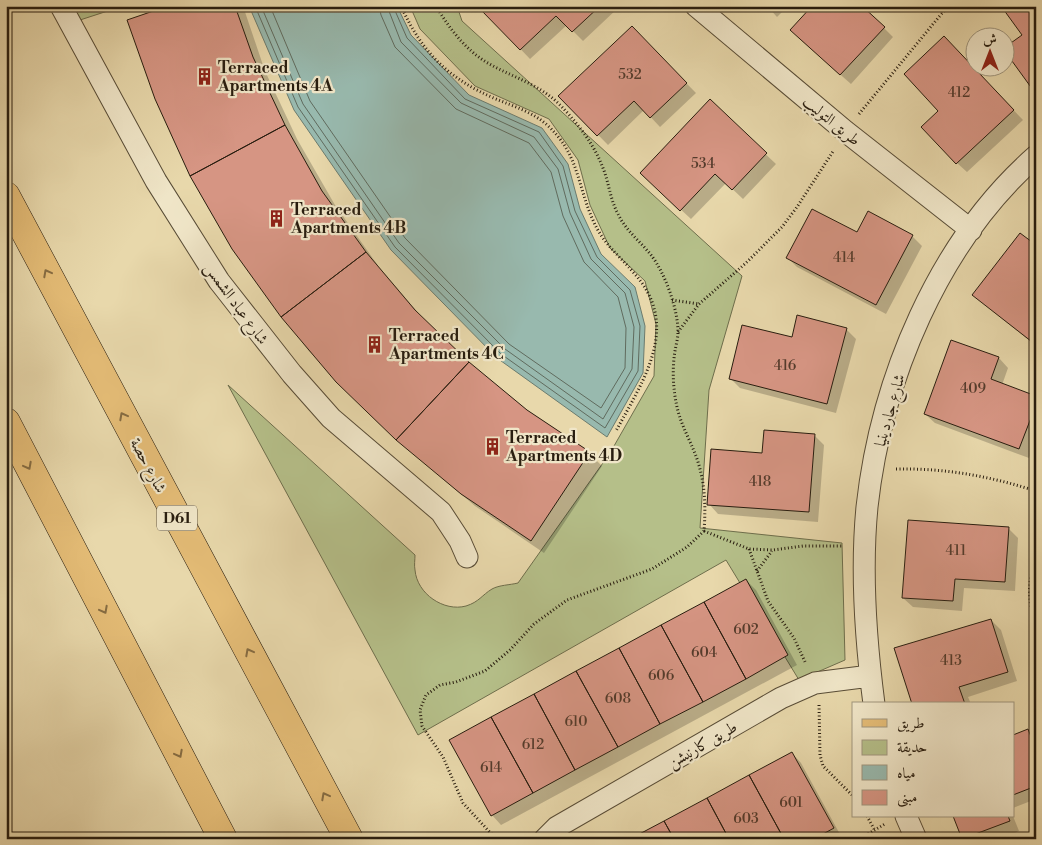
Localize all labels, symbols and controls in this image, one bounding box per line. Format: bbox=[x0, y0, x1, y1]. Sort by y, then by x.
north arrow bbox=[964, 28, 1014, 78]
text: ش bbox=[983, 31, 997, 49]
place label: Terraced Apartments 4A bbox=[217, 58, 333, 96]
building icon: Terraced Apartments 4A bbox=[194, 66, 214, 86]
house number: 532 bbox=[618, 66, 642, 84]
house number: 412 bbox=[948, 84, 970, 102]
street label: طريق التوليب bbox=[798, 91, 865, 150]
house number: 534 bbox=[691, 155, 715, 173]
place label: Terraced Apartments 4B bbox=[290, 200, 406, 238]
building icon: Terraced Apartments 4B bbox=[267, 208, 287, 228]
house number: 414 bbox=[833, 249, 855, 267]
street label: شارع عباد الشمس bbox=[197, 259, 273, 350]
one-way arrow bbox=[43, 269, 53, 278]
place label: Terraced Apartments 4C bbox=[388, 326, 504, 364]
building icon: Terraced Apartments 4C bbox=[365, 334, 385, 354]
house number: 416 bbox=[774, 357, 797, 375]
street label: شارع جاردينيا bbox=[870, 372, 913, 450]
house number: 409 bbox=[960, 380, 986, 398]
one-way arrow bbox=[120, 413, 130, 422]
place label: Terraced Apartments 4D bbox=[505, 428, 622, 466]
street label: شارع حصة bbox=[123, 435, 171, 498]
building icon: Terraced Apartments 4D bbox=[482, 436, 502, 456]
one-way arrow bbox=[22, 460, 32, 469]
house number: 418 bbox=[749, 473, 771, 491]
road number: D61 bbox=[157, 506, 197, 530]
house number: 411 bbox=[946, 542, 966, 560]
one-way arrow bbox=[98, 604, 108, 613]
house number: 602 bbox=[733, 621, 759, 639]
house number: 604 bbox=[691, 644, 717, 662]
one-way arrow bbox=[245, 649, 255, 658]
house number: 413 bbox=[940, 652, 962, 670]
house number: 606 bbox=[648, 667, 675, 685]
house number: 608 bbox=[605, 690, 631, 708]
legend bbox=[852, 702, 1014, 818]
house number: 610 bbox=[565, 713, 587, 731]
text: طريق bbox=[897, 714, 924, 733]
street label: طريق كارنيشن bbox=[664, 717, 741, 774]
house number: 612 bbox=[522, 736, 544, 754]
text: حديقة bbox=[897, 738, 927, 757]
one-way arrow bbox=[173, 748, 183, 757]
house number: 614 bbox=[480, 759, 502, 777]
text: مياه bbox=[897, 764, 915, 783]
text: مبنى bbox=[897, 788, 917, 808]
one-way arrow bbox=[322, 792, 332, 801]
house number: 601 bbox=[779, 794, 803, 812]
house number: 603 bbox=[733, 810, 759, 828]

